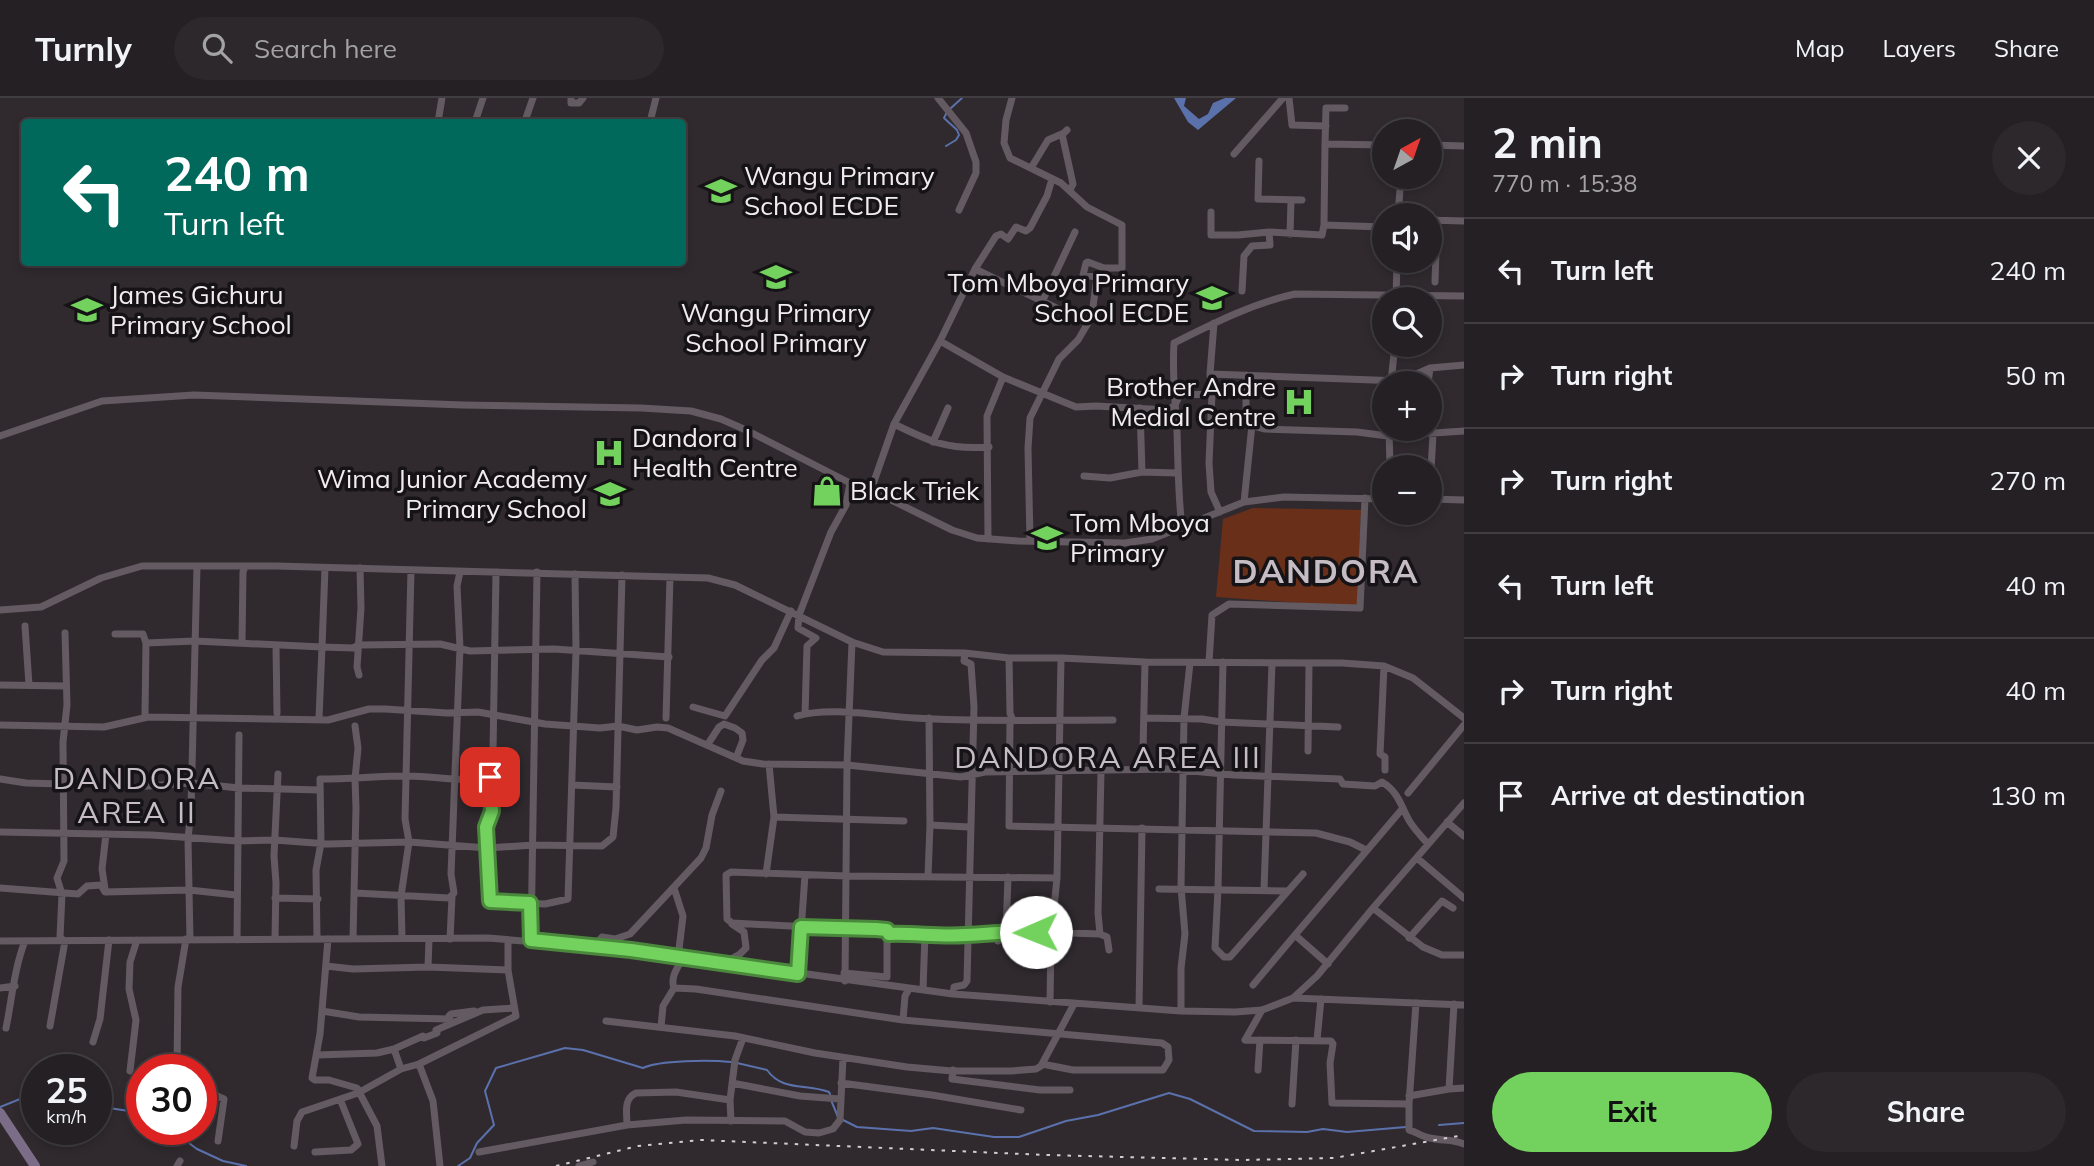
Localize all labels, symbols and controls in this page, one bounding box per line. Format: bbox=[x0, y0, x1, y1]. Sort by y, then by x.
search box bbox=[174, 17, 664, 80]
text: Turnly bbox=[35, 28, 132, 69]
icon: search bbox=[198, 29, 236, 67]
text: Search here bbox=[254, 32, 397, 65]
text: Map bbox=[1795, 33, 1844, 63]
text: Layers bbox=[1882, 33, 1956, 63]
text: Share bbox=[1994, 33, 2059, 63]
text: 2 min bbox=[1492, 116, 1603, 169]
north arrow bbox=[1372, 119, 1442, 189]
map controls bbox=[1372, 119, 1442, 525]
button: close bbox=[1992, 121, 2066, 195]
text: 240 m bbox=[164, 142, 310, 203]
icon: left bbox=[49, 147, 140, 238]
place label: Wangu Primary School ECDE bbox=[744, 159, 935, 222]
text: 770 m · 15:38 bbox=[1492, 169, 1637, 198]
school or university icon: Wangu Primary School ECDE bbox=[704, 174, 738, 208]
text: Turn left bbox=[164, 203, 284, 243]
button: sound bbox=[1372, 203, 1442, 273]
icon: left bbox=[1492, 252, 1530, 290]
text: Turn left bbox=[1551, 254, 1653, 287]
text: 240 m bbox=[1990, 254, 2066, 287]
school or university icon: Wangu Primary School Primary bbox=[759, 260, 793, 294]
place label: Tom Mboya Primary School ECDE bbox=[948, 266, 1189, 329]
place label: James Gichuru Primary School bbox=[110, 278, 292, 341]
school or university icon: Tom Mboya Primary School ECDE bbox=[1195, 281, 1229, 315]
button: search bbox=[1372, 287, 1442, 357]
school or university icon: James Gichuru Primary School bbox=[70, 293, 104, 327]
place label: Wangu Primary School Primary bbox=[681, 296, 871, 359]
icon: right bbox=[1492, 357, 1530, 395]
text: Turn right bbox=[1551, 359, 1672, 392]
text: 50 m bbox=[2005, 359, 2066, 392]
place label: Brother Andre Medial Centre bbox=[1106, 370, 1276, 433]
button: + bbox=[1372, 371, 1442, 441]
hospital icon: Brother Andre Medial Centre bbox=[1282, 385, 1316, 419]
place label: Dandora I Health Centre bbox=[632, 421, 798, 484]
hospital icon: Dandora I Health Centre bbox=[592, 436, 626, 470]
button: − bbox=[1372, 455, 1442, 525]
place label: Wima Junior Academy Primary School bbox=[317, 462, 587, 525]
icon: right bbox=[1492, 462, 1530, 500]
text: Turn right bbox=[1551, 464, 1672, 497]
text: 270 m bbox=[1990, 464, 2066, 497]
shop icon: Black Triek bbox=[810, 474, 844, 508]
place label: Black Triek bbox=[850, 474, 980, 507]
school or university icon: Wima Junior Academy Primary School bbox=[593, 477, 627, 511]
place label: Tom Mboya Primary bbox=[1070, 506, 1210, 569]
school or university icon: Tom Mboya Primary bbox=[1030, 521, 1064, 555]
district label: DANDORA bbox=[1233, 550, 1419, 591]
icon: left bbox=[1492, 567, 1530, 605]
text: Turn left bbox=[1551, 569, 1653, 602]
text: 40 m bbox=[2005, 569, 2066, 602]
icon: right bbox=[1492, 672, 1530, 710]
text: Turn right bbox=[1551, 674, 1672, 707]
text: 40 m bbox=[2005, 674, 2066, 707]
district label: DANDORA AREA III bbox=[954, 738, 1262, 776]
pin bbox=[460, 747, 520, 807]
icon: arrive bbox=[471, 758, 509, 796]
district label: DANDORA AREA II bbox=[53, 759, 221, 831]
icon: arrive bbox=[1492, 777, 1530, 815]
text: Arrive at destination bbox=[1551, 779, 1806, 812]
text: 130 m bbox=[1990, 779, 2066, 812]
position arrow bbox=[999, 895, 1073, 969]
speed limit sign: 30 bbox=[126, 1054, 217, 1145]
text: 25 bbox=[45, 1068, 88, 1112]
button: Exit bbox=[1492, 1072, 1772, 1152]
button: Share bbox=[1786, 1072, 2066, 1152]
text: km/h bbox=[46, 1105, 87, 1128]

